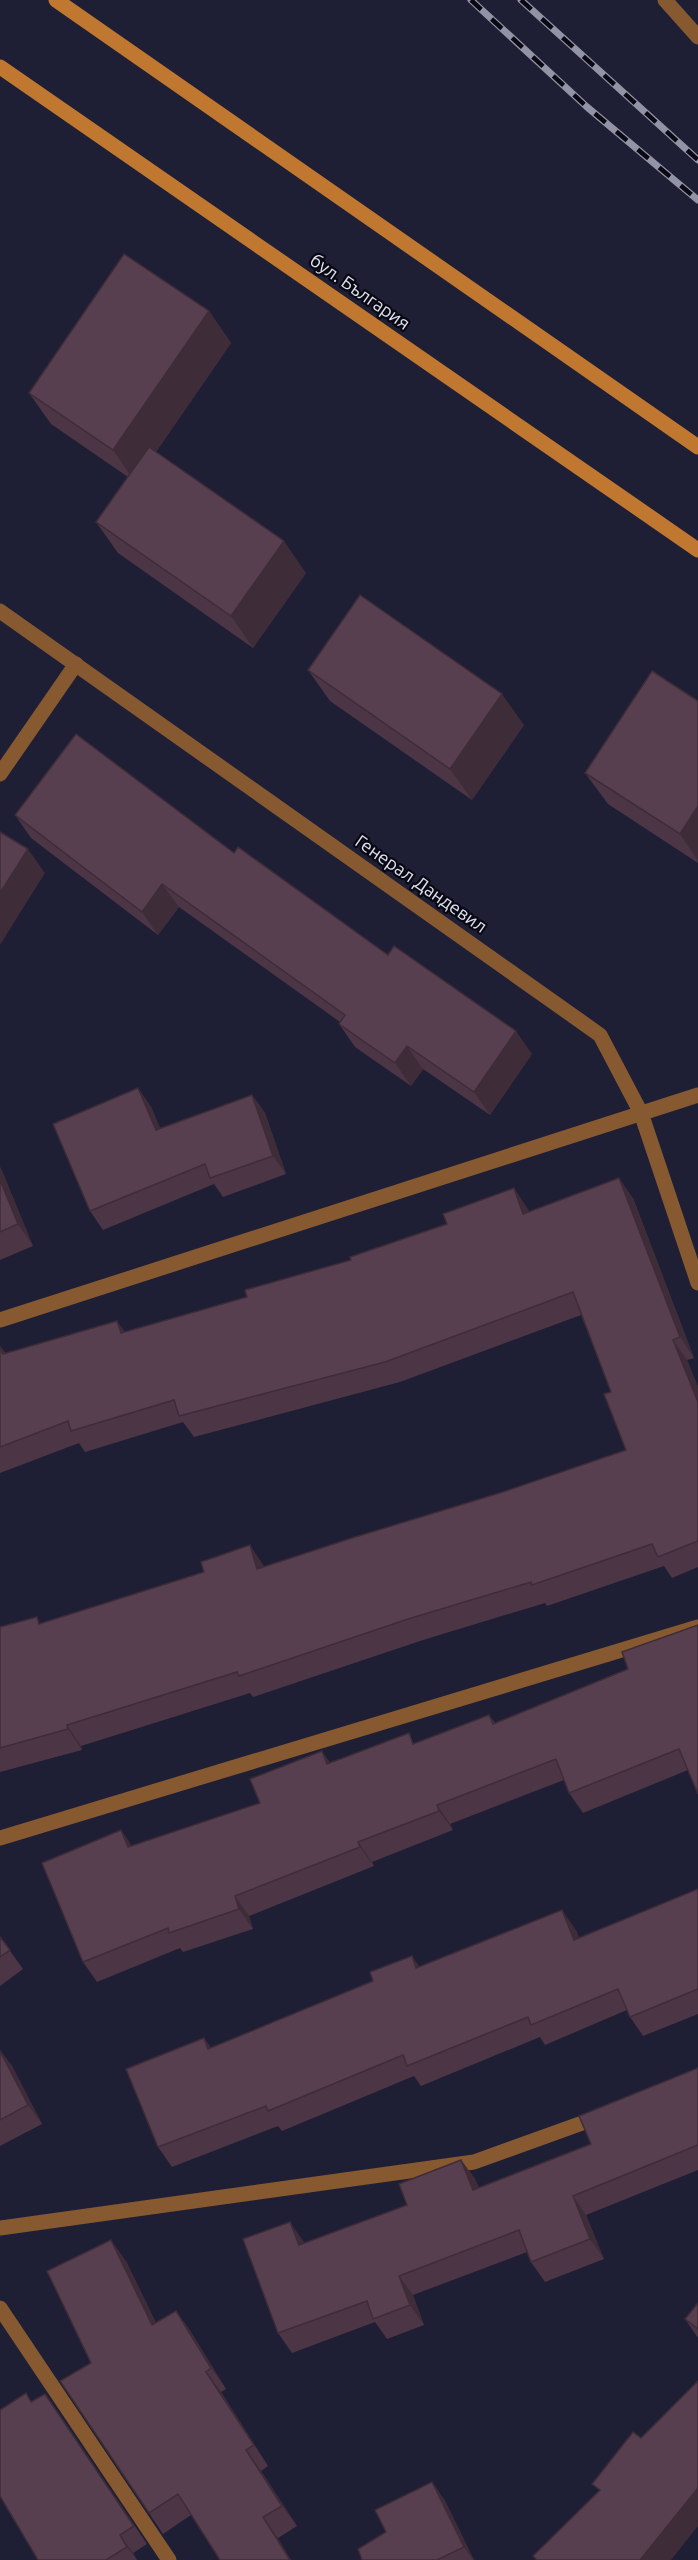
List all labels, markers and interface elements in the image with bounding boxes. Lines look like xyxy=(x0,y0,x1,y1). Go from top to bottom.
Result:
street label: бул. България xyxy=(307,249,414,333)
street label: Генерал Дандевил xyxy=(352,830,491,936)

